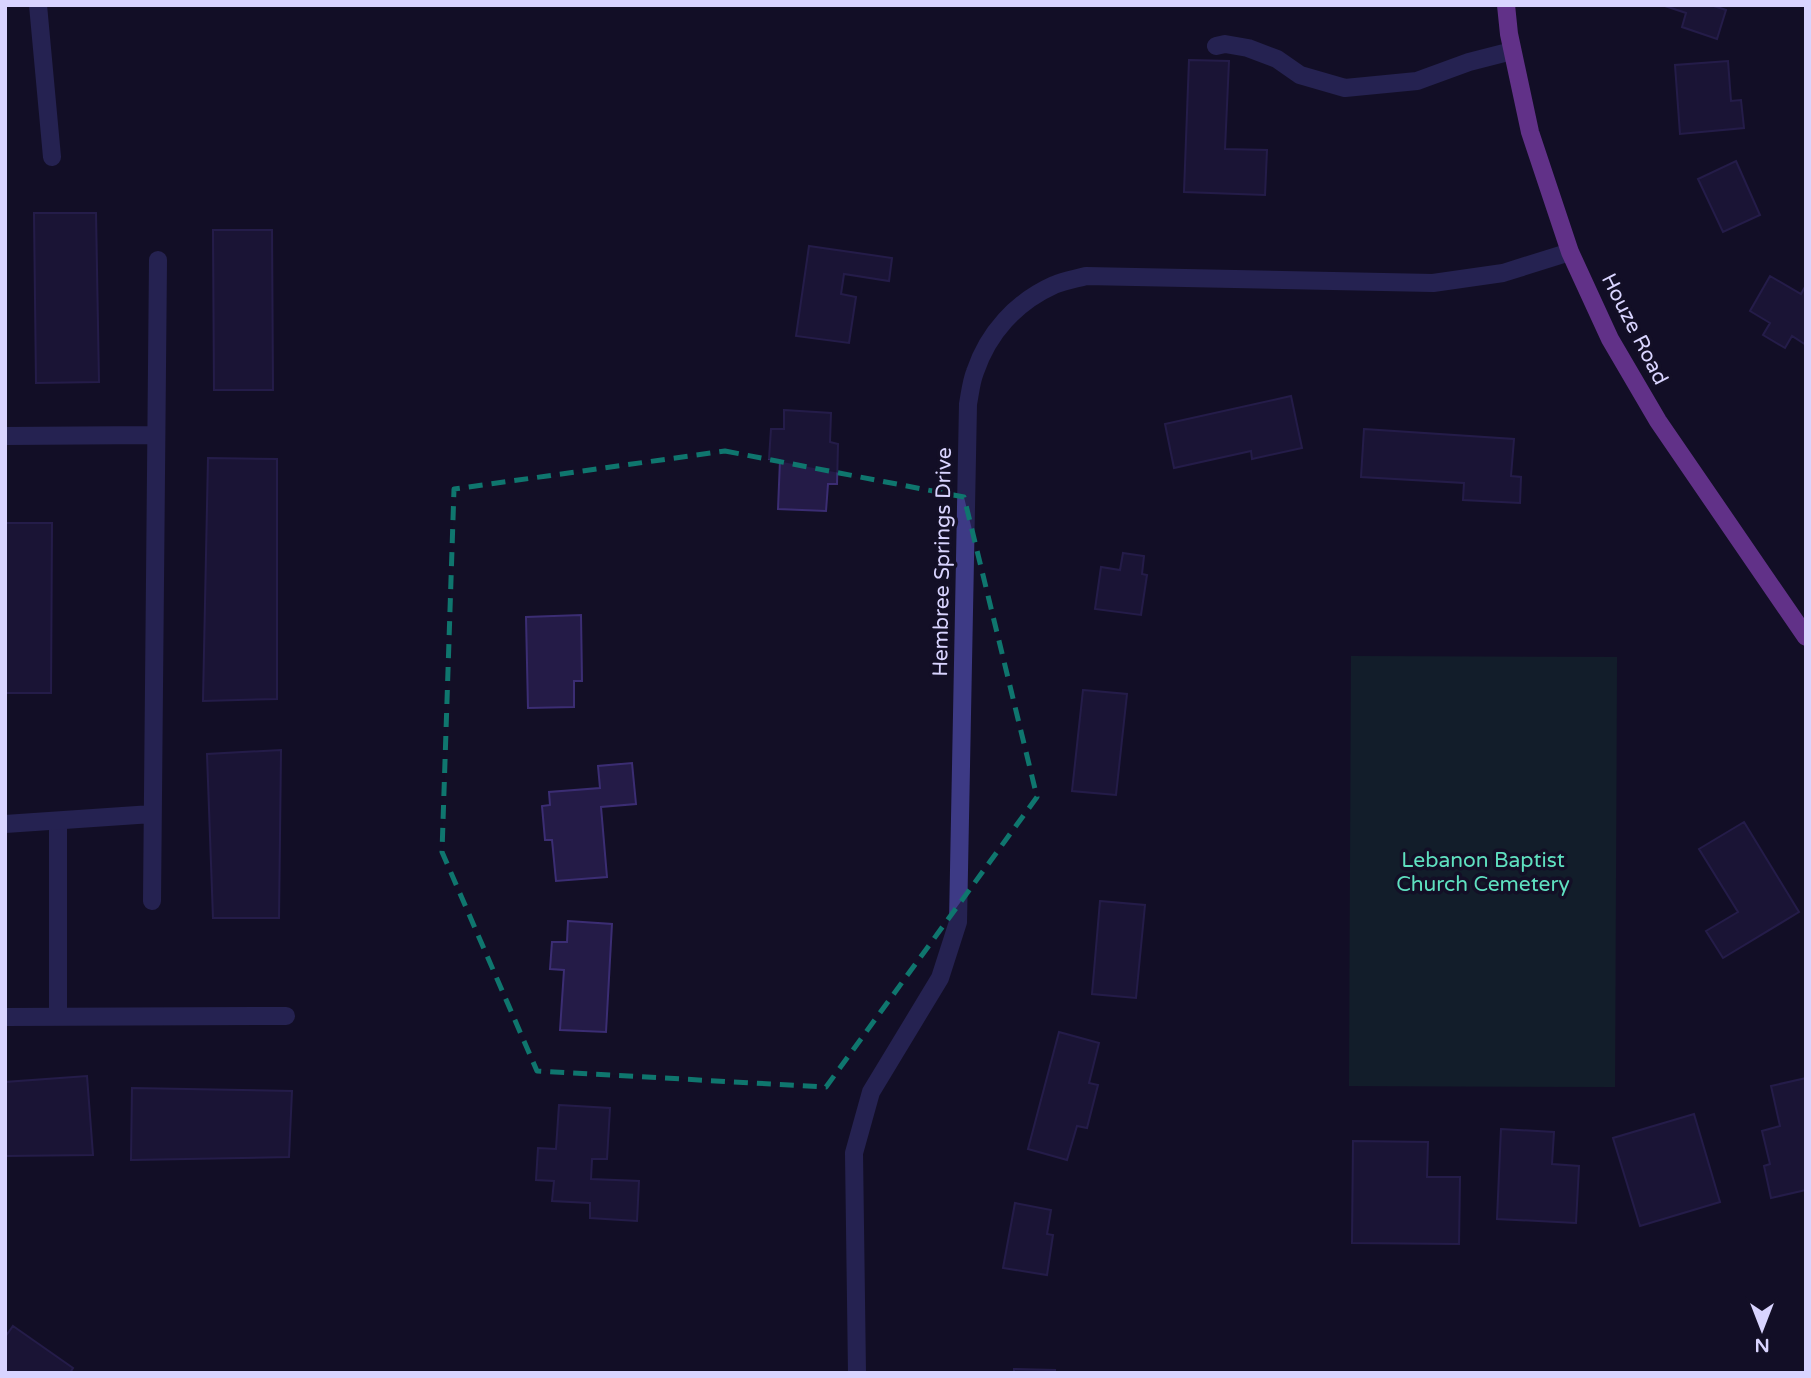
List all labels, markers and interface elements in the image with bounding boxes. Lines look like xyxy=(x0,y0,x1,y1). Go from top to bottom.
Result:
street label: Houze Road xyxy=(1596,269,1673,389)
street label: Hembree Springs Drive xyxy=(928,447,957,677)
park label: Lebanon Baptist Church Cemetery xyxy=(1396,848,1570,897)
north arrow xyxy=(1727,1294,1797,1364)
text: N xyxy=(1754,1334,1770,1356)

